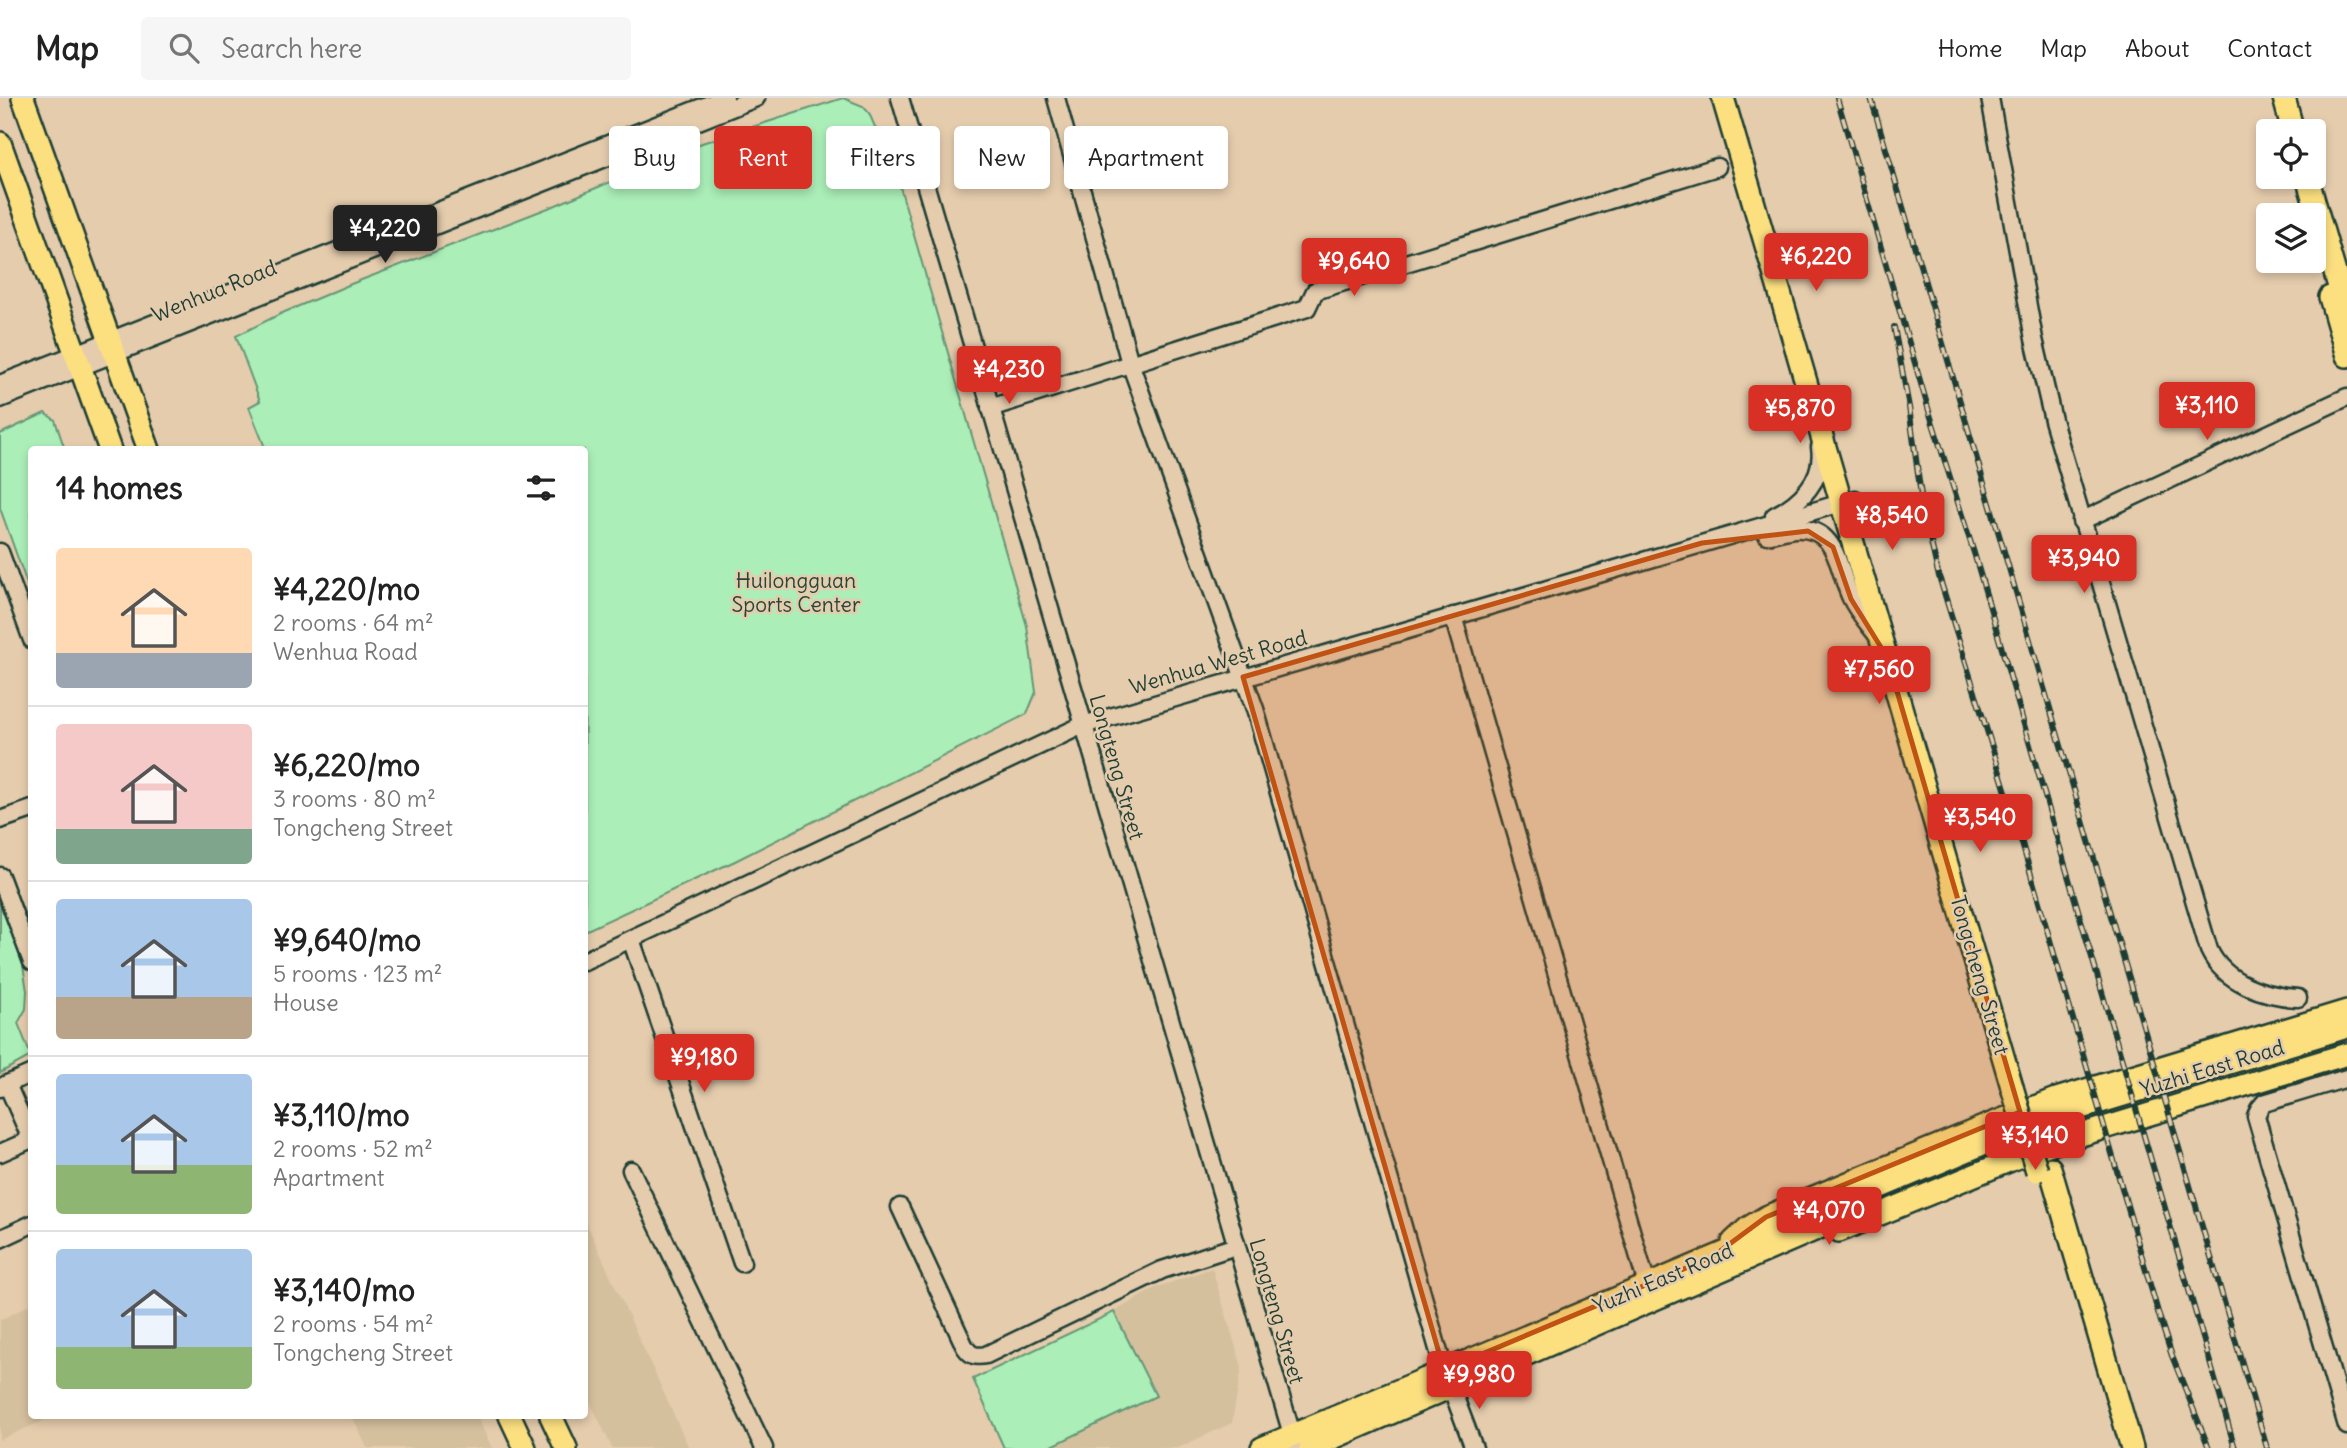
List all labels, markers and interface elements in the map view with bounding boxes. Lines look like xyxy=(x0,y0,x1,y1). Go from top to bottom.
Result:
search box xyxy=(141,17,631,80)
text: Map xyxy=(35,27,99,69)
icon: search xyxy=(165,29,203,67)
text: Search here xyxy=(221,32,362,65)
text: Home xyxy=(1938,33,2002,63)
text: Map xyxy=(2040,33,2087,63)
text: About xyxy=(2125,33,2189,63)
text: Contact xyxy=(2227,33,2312,63)
map controls xyxy=(2256,119,2326,273)
button: locate xyxy=(2256,119,2326,189)
chip: Buy xyxy=(609,126,700,189)
chip: Rent xyxy=(714,126,812,189)
chip: Filters xyxy=(826,126,940,189)
chip: New xyxy=(954,126,1050,189)
chip: Apartment xyxy=(1064,126,1228,189)
button: layers xyxy=(2256,203,2326,273)
pin: ¥4,220 xyxy=(328,206,442,265)
text: ¥4,220 xyxy=(349,213,421,242)
pin: ¥6,220 xyxy=(1759,234,1873,293)
pin: ¥9,640 xyxy=(1297,238,1411,298)
text: ¥6,220 xyxy=(1780,241,1852,270)
text: ¥9,640 xyxy=(1318,246,1390,275)
street label: Wenhua Road xyxy=(148,254,280,328)
pin: ¥4,230 xyxy=(952,346,1066,406)
text: ¥4,230 xyxy=(973,354,1045,383)
pin: ¥3,110 xyxy=(2150,382,2264,442)
pin: ¥5,870 xyxy=(1743,386,1857,445)
text: ¥3,110 xyxy=(2175,390,2239,419)
text: ¥5,870 xyxy=(1764,393,1836,422)
text: 14 homes xyxy=(56,469,183,507)
icon: filters xyxy=(522,469,560,507)
pin: ¥8,540 xyxy=(1835,492,1949,552)
text: ¥8,540 xyxy=(1855,500,1929,529)
pin: ¥3,940 xyxy=(2027,536,2141,595)
text: ¥3,940 xyxy=(2047,543,2121,572)
park label: Huilongguan Sports Center xyxy=(732,567,861,618)
text: ¥4,220/mo xyxy=(273,570,420,608)
icon: home xyxy=(112,576,196,660)
text: 2 rooms · 64 m² xyxy=(273,608,434,637)
street label: Wenhua West Road xyxy=(1126,624,1310,700)
text: Wenhua Road xyxy=(273,637,418,666)
pin: ¥7,560 xyxy=(1822,646,1936,706)
text: ¥7,560 xyxy=(1843,654,1915,683)
street label: Longteng Street xyxy=(1083,691,1151,843)
text: ¥6,220/mo xyxy=(273,746,420,784)
icon: home xyxy=(112,752,196,836)
text: 3 rooms · 80 m² xyxy=(273,784,436,813)
pin: ¥3,540 xyxy=(1923,794,2037,854)
text: ¥3,540 xyxy=(1943,802,2017,831)
text: Tongcheng Street xyxy=(273,813,453,842)
street label: Tongcheng Street xyxy=(1944,892,2016,1058)
text: ¥9,640/mo xyxy=(273,921,421,959)
icon: home xyxy=(112,927,196,1011)
text: 5 rooms · 123 m² xyxy=(273,959,442,988)
text: House xyxy=(273,988,339,1017)
street label: Yuzhi East Road xyxy=(2137,1033,2287,1103)
pin: ¥9,180 xyxy=(647,1034,761,1094)
text: ¥9,180 xyxy=(670,1042,738,1071)
text: ¥3,110/mo xyxy=(273,1096,410,1134)
icon: home xyxy=(112,1102,196,1186)
pin: ¥3,140 xyxy=(1978,1112,2092,1172)
text: ¥3,140 xyxy=(2001,1120,2069,1149)
text: 2 rooms · 52 m² xyxy=(273,1134,433,1163)
text: Apartment xyxy=(273,1163,385,1192)
pin: ¥4,070 xyxy=(1772,1188,1886,1247)
text: ¥4,070 xyxy=(1793,1195,1865,1224)
street label: Longteng Street xyxy=(1243,1235,1311,1387)
street label: Yuzhi East Road xyxy=(1589,1236,1737,1320)
text: ¥3,140/mo xyxy=(273,1271,415,1309)
icon: home xyxy=(112,1277,196,1361)
text: 2 rooms · 54 m² xyxy=(273,1309,434,1338)
text: Tongcheng Street xyxy=(273,1338,453,1367)
pin: ¥9,980 xyxy=(1422,1352,1536,1411)
text: ¥9,980 xyxy=(1443,1359,1515,1388)

